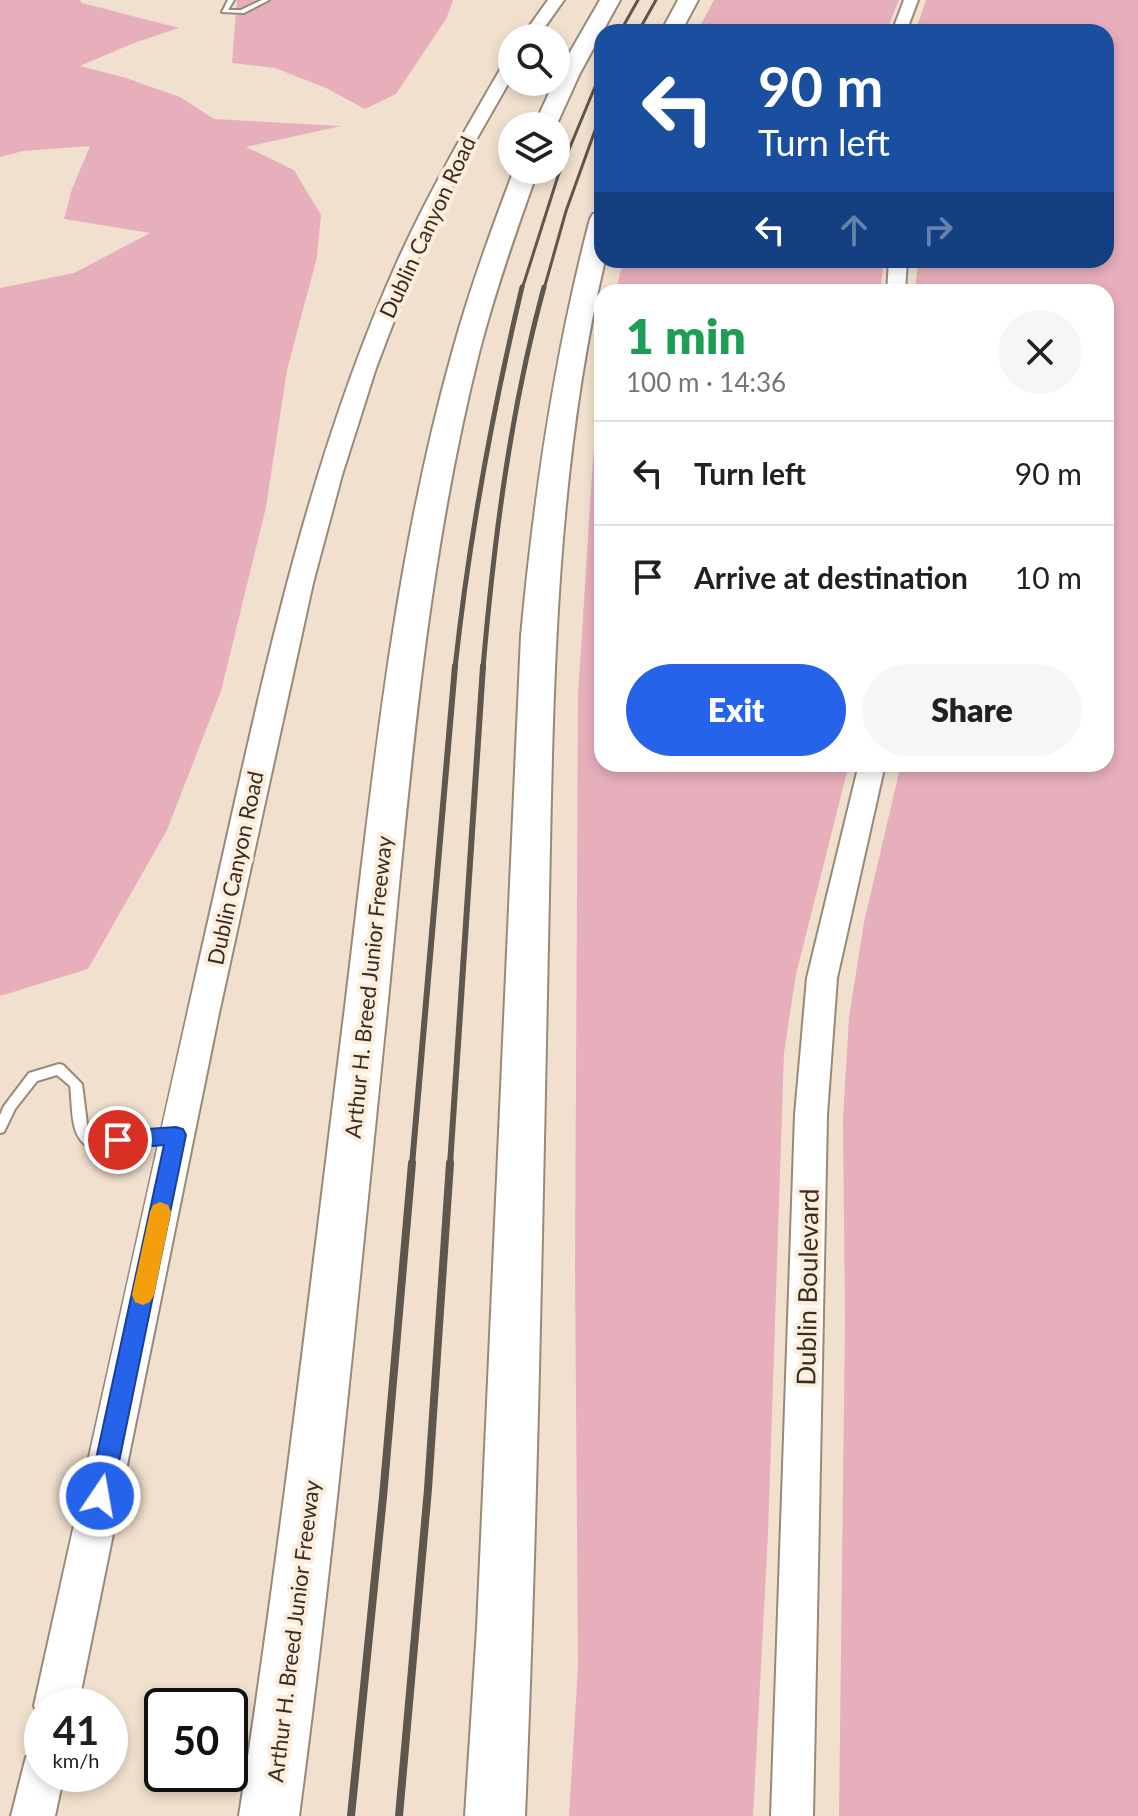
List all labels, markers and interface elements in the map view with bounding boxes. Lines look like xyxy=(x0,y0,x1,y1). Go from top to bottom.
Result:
map controls xyxy=(498,24,570,184)
button: search xyxy=(498,24,570,96)
text: 90 m xyxy=(758,52,883,119)
icon: left xyxy=(626,56,730,160)
button: layers xyxy=(498,112,570,184)
text: Turn left xyxy=(758,120,890,164)
street label: Dublin Canyon Road xyxy=(373,132,481,322)
icon: left xyxy=(748,208,792,252)
icon: ahead xyxy=(832,208,876,252)
icon: right xyxy=(916,208,960,252)
text: 1 min xyxy=(626,307,746,364)
button: close xyxy=(998,310,1082,394)
text: 100 m · 14:36 xyxy=(626,366,786,398)
icon: left xyxy=(626,451,670,495)
text: Turn left xyxy=(694,455,806,491)
text: 90 m xyxy=(1015,455,1082,491)
icon: arrive xyxy=(626,555,670,599)
text: Arrive at destination xyxy=(694,559,968,595)
text: 10 m xyxy=(1015,559,1082,595)
button: Exit xyxy=(626,664,846,756)
button: Share xyxy=(862,664,1082,756)
street label: Dublin Canyon Road xyxy=(201,769,269,967)
street label: Arthur H. Breed Junior Freeway xyxy=(339,834,397,1140)
pin xyxy=(84,1106,152,1174)
icon: arrive xyxy=(96,1118,140,1162)
street label: Dublin Boulevard xyxy=(789,1188,825,1386)
position arrow xyxy=(58,1454,142,1538)
street label: Arthur H. Breed Junior Freeway xyxy=(261,1478,325,1783)
speed limit sign: 50 xyxy=(144,1688,248,1792)
text: 41 xyxy=(53,1706,99,1754)
text: km/h xyxy=(53,1748,99,1772)

